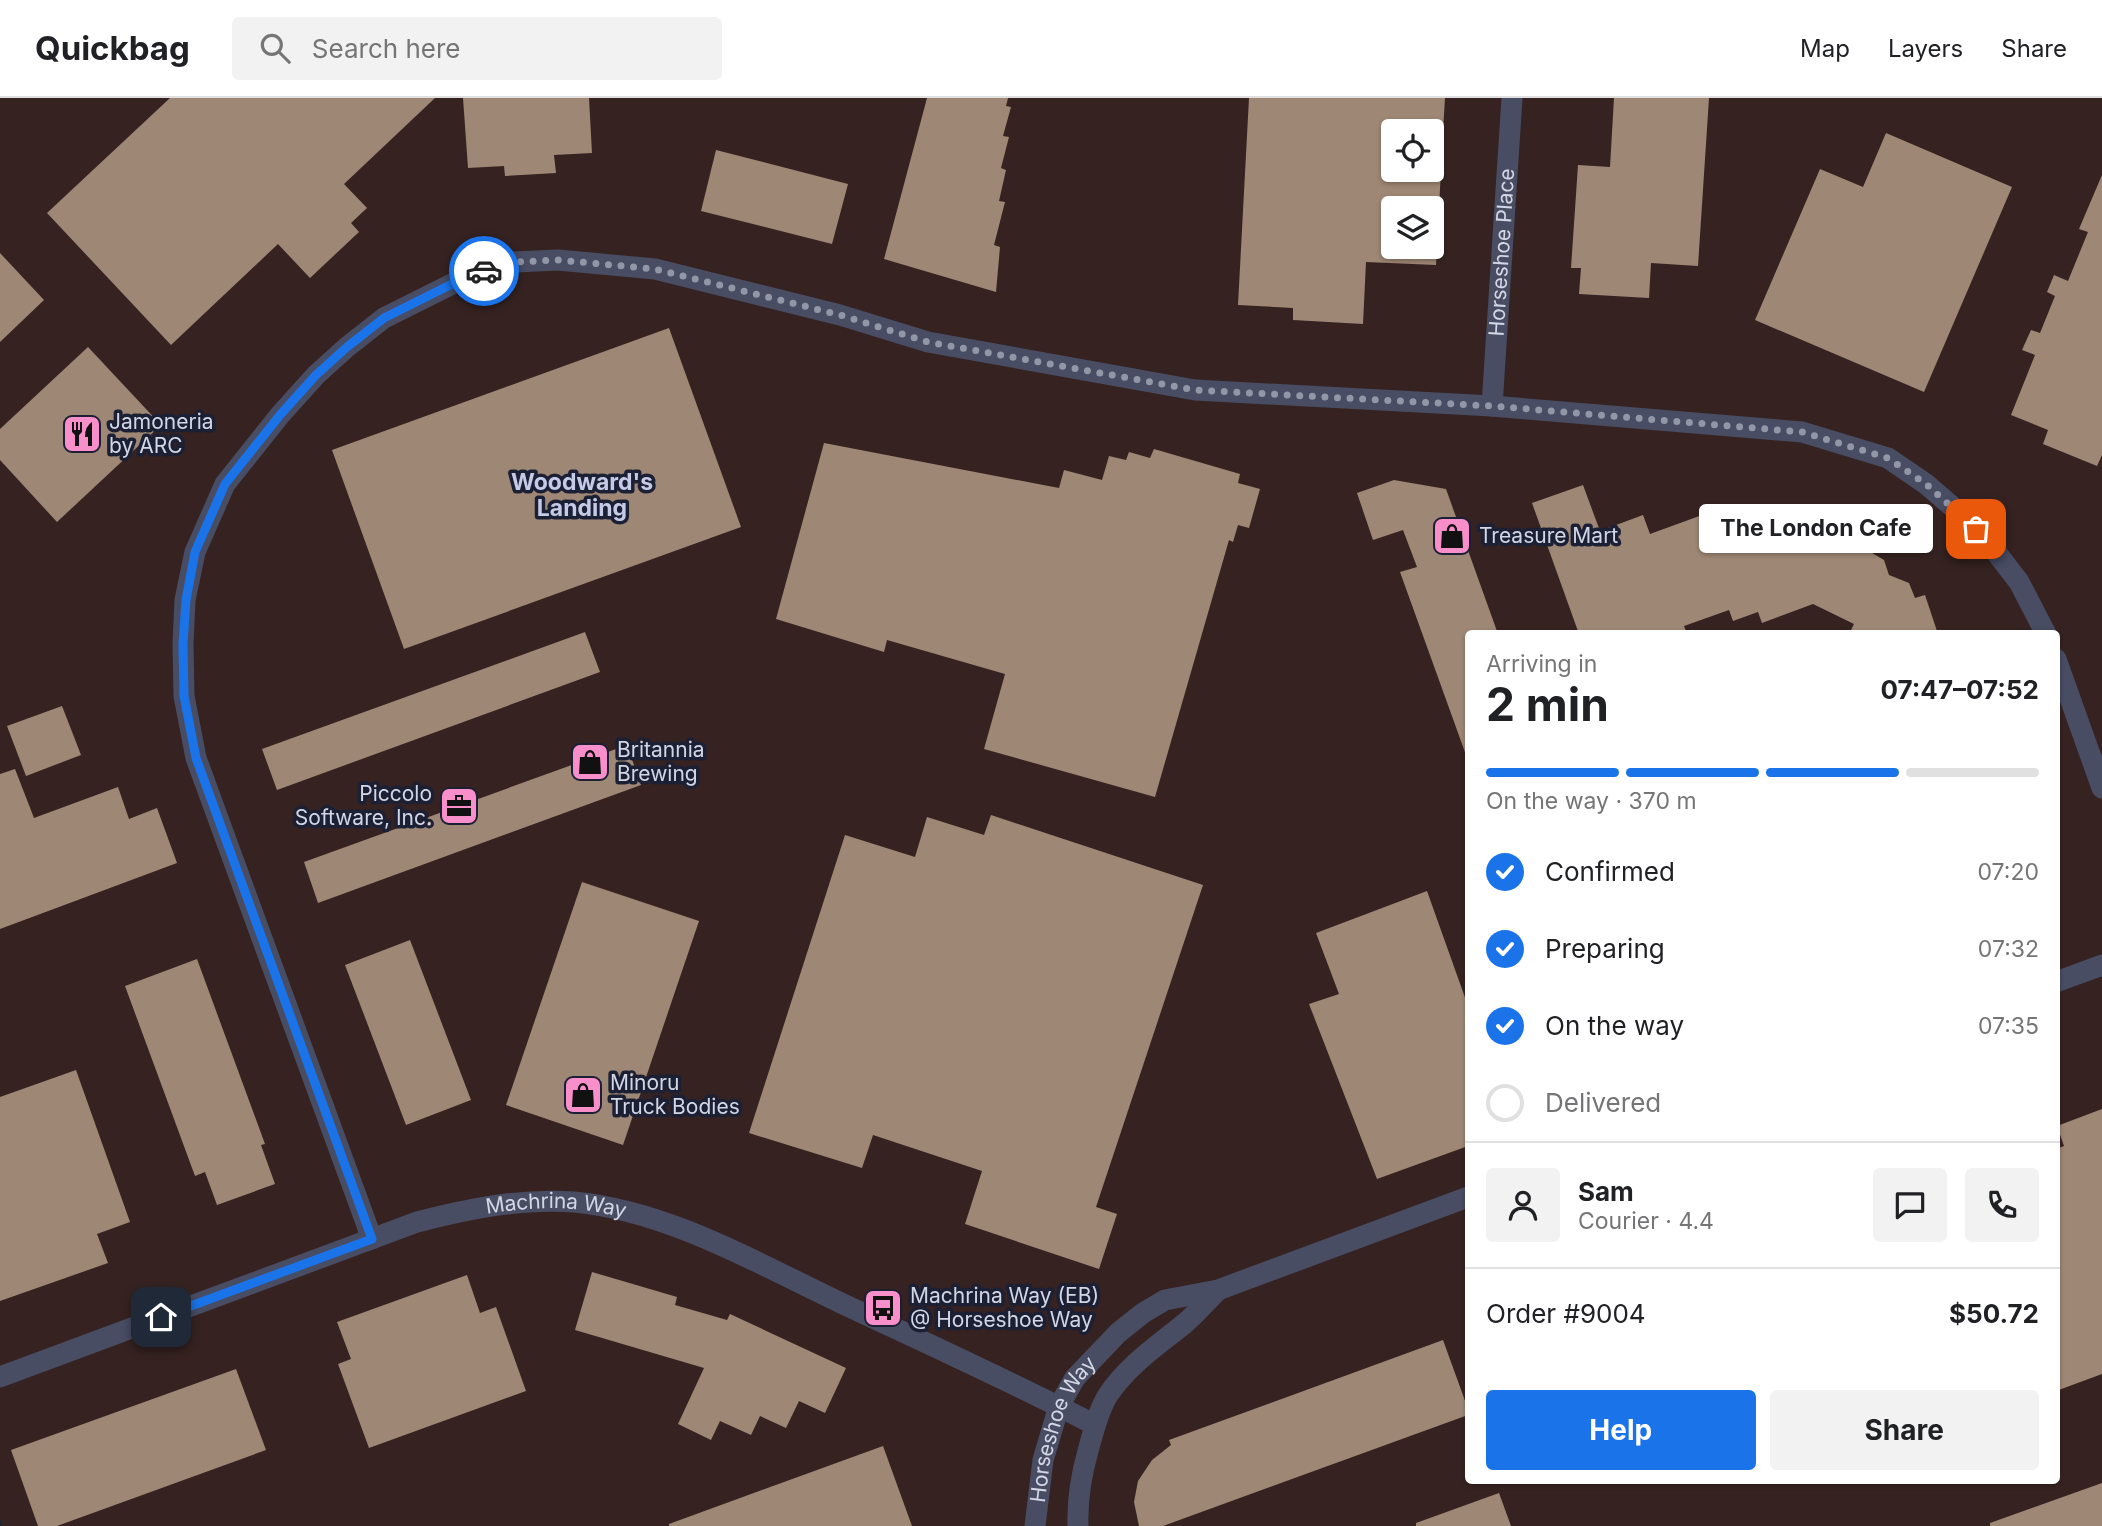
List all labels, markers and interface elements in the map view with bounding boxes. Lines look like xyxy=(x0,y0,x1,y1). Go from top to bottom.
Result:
search box xyxy=(232,17,722,80)
text: Quickbag xyxy=(35,28,190,68)
icon: search xyxy=(256,29,294,67)
text: Search here xyxy=(312,33,460,64)
text: Map xyxy=(1800,34,1850,63)
text: Layers xyxy=(1888,34,1963,63)
text: Share xyxy=(2001,34,2067,63)
map controls xyxy=(1381,119,1444,259)
button: locate xyxy=(1381,119,1444,182)
street label: Horseshoe Place xyxy=(1484,168,1519,337)
button: layers xyxy=(1381,196,1444,259)
courier xyxy=(449,236,519,306)
icon: car xyxy=(465,252,503,290)
place label: Jamoneria by ARC xyxy=(109,409,214,458)
restaurant icon: Jamoneria by ARC xyxy=(61,413,103,455)
district label: Woodward's Landing xyxy=(511,468,653,522)
pin xyxy=(1946,499,2006,559)
callout: The London Cafe xyxy=(1700,504,1934,554)
icon: bag xyxy=(1957,510,1995,548)
text: The London Cafe xyxy=(1720,514,1912,542)
shop icon: Treasure Mart xyxy=(1431,515,1473,557)
place label: Treasure Mart xyxy=(1479,523,1618,548)
text: Arriving in xyxy=(1486,650,1597,678)
text: 07:47–07:52 xyxy=(1880,674,2039,705)
text: 2 min xyxy=(1486,676,1609,732)
place label: Britannia Brewing xyxy=(617,737,705,786)
shop icon: Britannia Brewing xyxy=(569,741,611,783)
place label: Piccolo Software, Inc. xyxy=(295,781,432,830)
office icon: Piccolo Software, Inc. xyxy=(438,785,480,827)
text: On the way · 370 m xyxy=(1486,787,1697,815)
icon: check xyxy=(1486,853,1524,891)
text: Confirmed xyxy=(1545,856,1675,887)
text: 07:20 xyxy=(1978,858,2039,886)
icon: check xyxy=(1486,930,1524,968)
text: Preparing xyxy=(1545,933,1665,964)
text: 07:32 xyxy=(1978,935,2039,963)
icon: check xyxy=(1486,1007,1524,1045)
text: On the way xyxy=(1545,1010,1684,1041)
text: 07:35 xyxy=(1978,1012,2039,1040)
place label: Minoru Truck Bodies xyxy=(610,1070,740,1119)
shop icon: Minoru Truck Bodies xyxy=(562,1074,604,1116)
text: Delivered xyxy=(1545,1087,1661,1118)
button: person xyxy=(1486,1168,1560,1242)
button: chat xyxy=(1873,1168,1947,1242)
button: phone xyxy=(1965,1168,2039,1242)
text: Sam xyxy=(1578,1176,1634,1207)
street label: Machrina Way xyxy=(484,1188,629,1223)
text: Courier · 4.4 xyxy=(1578,1207,1714,1235)
place label: Machrina Way (EB) @ Horseshoe Way xyxy=(910,1283,1099,1332)
pin xyxy=(131,1287,191,1347)
bus stop icon: Machrina Way (EB) @ Horseshoe Way xyxy=(862,1287,904,1329)
icon: home xyxy=(142,1298,180,1336)
text: Order #9004 xyxy=(1486,1298,1646,1329)
text: $50.72 xyxy=(1949,1298,2039,1329)
street label: Horseshoe Way xyxy=(1025,1351,1101,1504)
button: Help xyxy=(1486,1390,1756,1470)
button: Share xyxy=(1770,1390,2039,1470)

